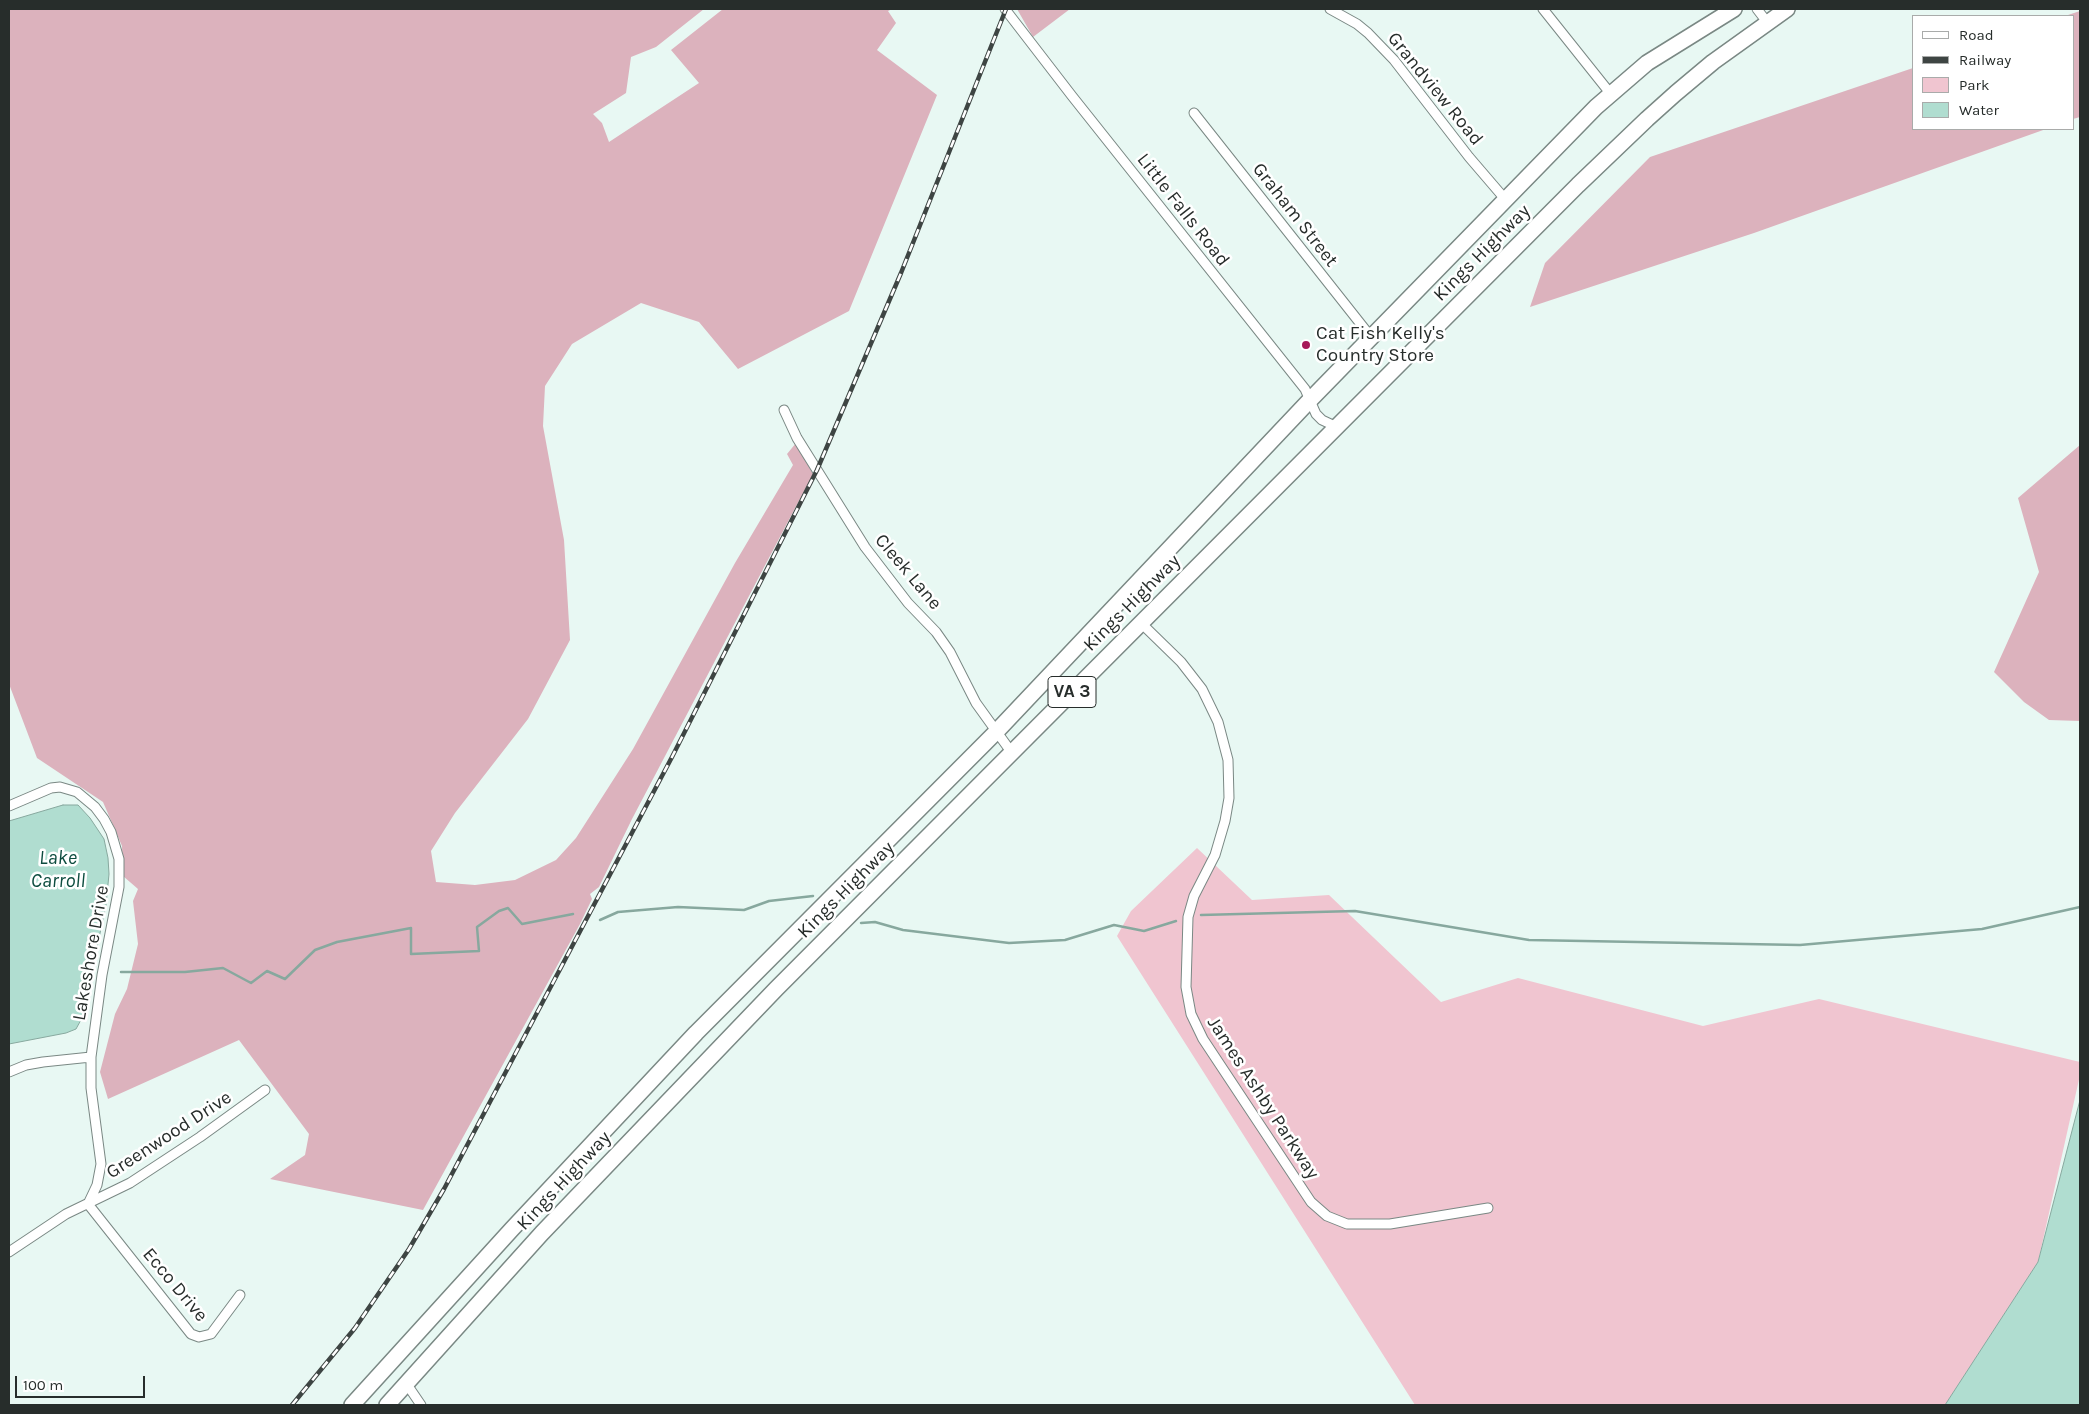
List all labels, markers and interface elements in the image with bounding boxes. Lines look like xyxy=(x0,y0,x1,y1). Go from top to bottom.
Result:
legend xyxy=(1912,15,2074,130)
text: Road xyxy=(1959,26,1994,44)
street label: Grandview Road xyxy=(1382,28,1488,150)
text: Railway xyxy=(1959,51,2011,69)
text: Park xyxy=(1959,76,1989,94)
text: Water xyxy=(1959,101,1999,119)
street label: Little Falls Road xyxy=(1132,149,1234,271)
street label: Graham Street xyxy=(1247,158,1343,272)
street label: Kings Highway xyxy=(1429,200,1535,306)
place label: Cat Fish Kelly's Country Store xyxy=(1316,323,1445,367)
marker: Cat Fish Kelly's Country Store xyxy=(1300,339,1312,351)
street label: Cleek Lane xyxy=(870,529,946,615)
street label: Kings Highway xyxy=(1079,550,1185,656)
road number: VA 3 xyxy=(1048,676,1096,708)
street label: Kings Highway xyxy=(793,837,899,943)
water label: Lake Carroll xyxy=(31,846,85,893)
street label: Lakeshore Drive xyxy=(68,883,114,1023)
street label: James Ashby Parkway xyxy=(1202,1013,1324,1183)
street label: Greenwood Drive xyxy=(102,1086,236,1184)
street label: Kings Highway xyxy=(512,1127,616,1235)
street label: Ecco Drive xyxy=(137,1243,213,1327)
scale bar xyxy=(18,1366,148,1398)
text: 100 m xyxy=(23,1376,63,1394)

